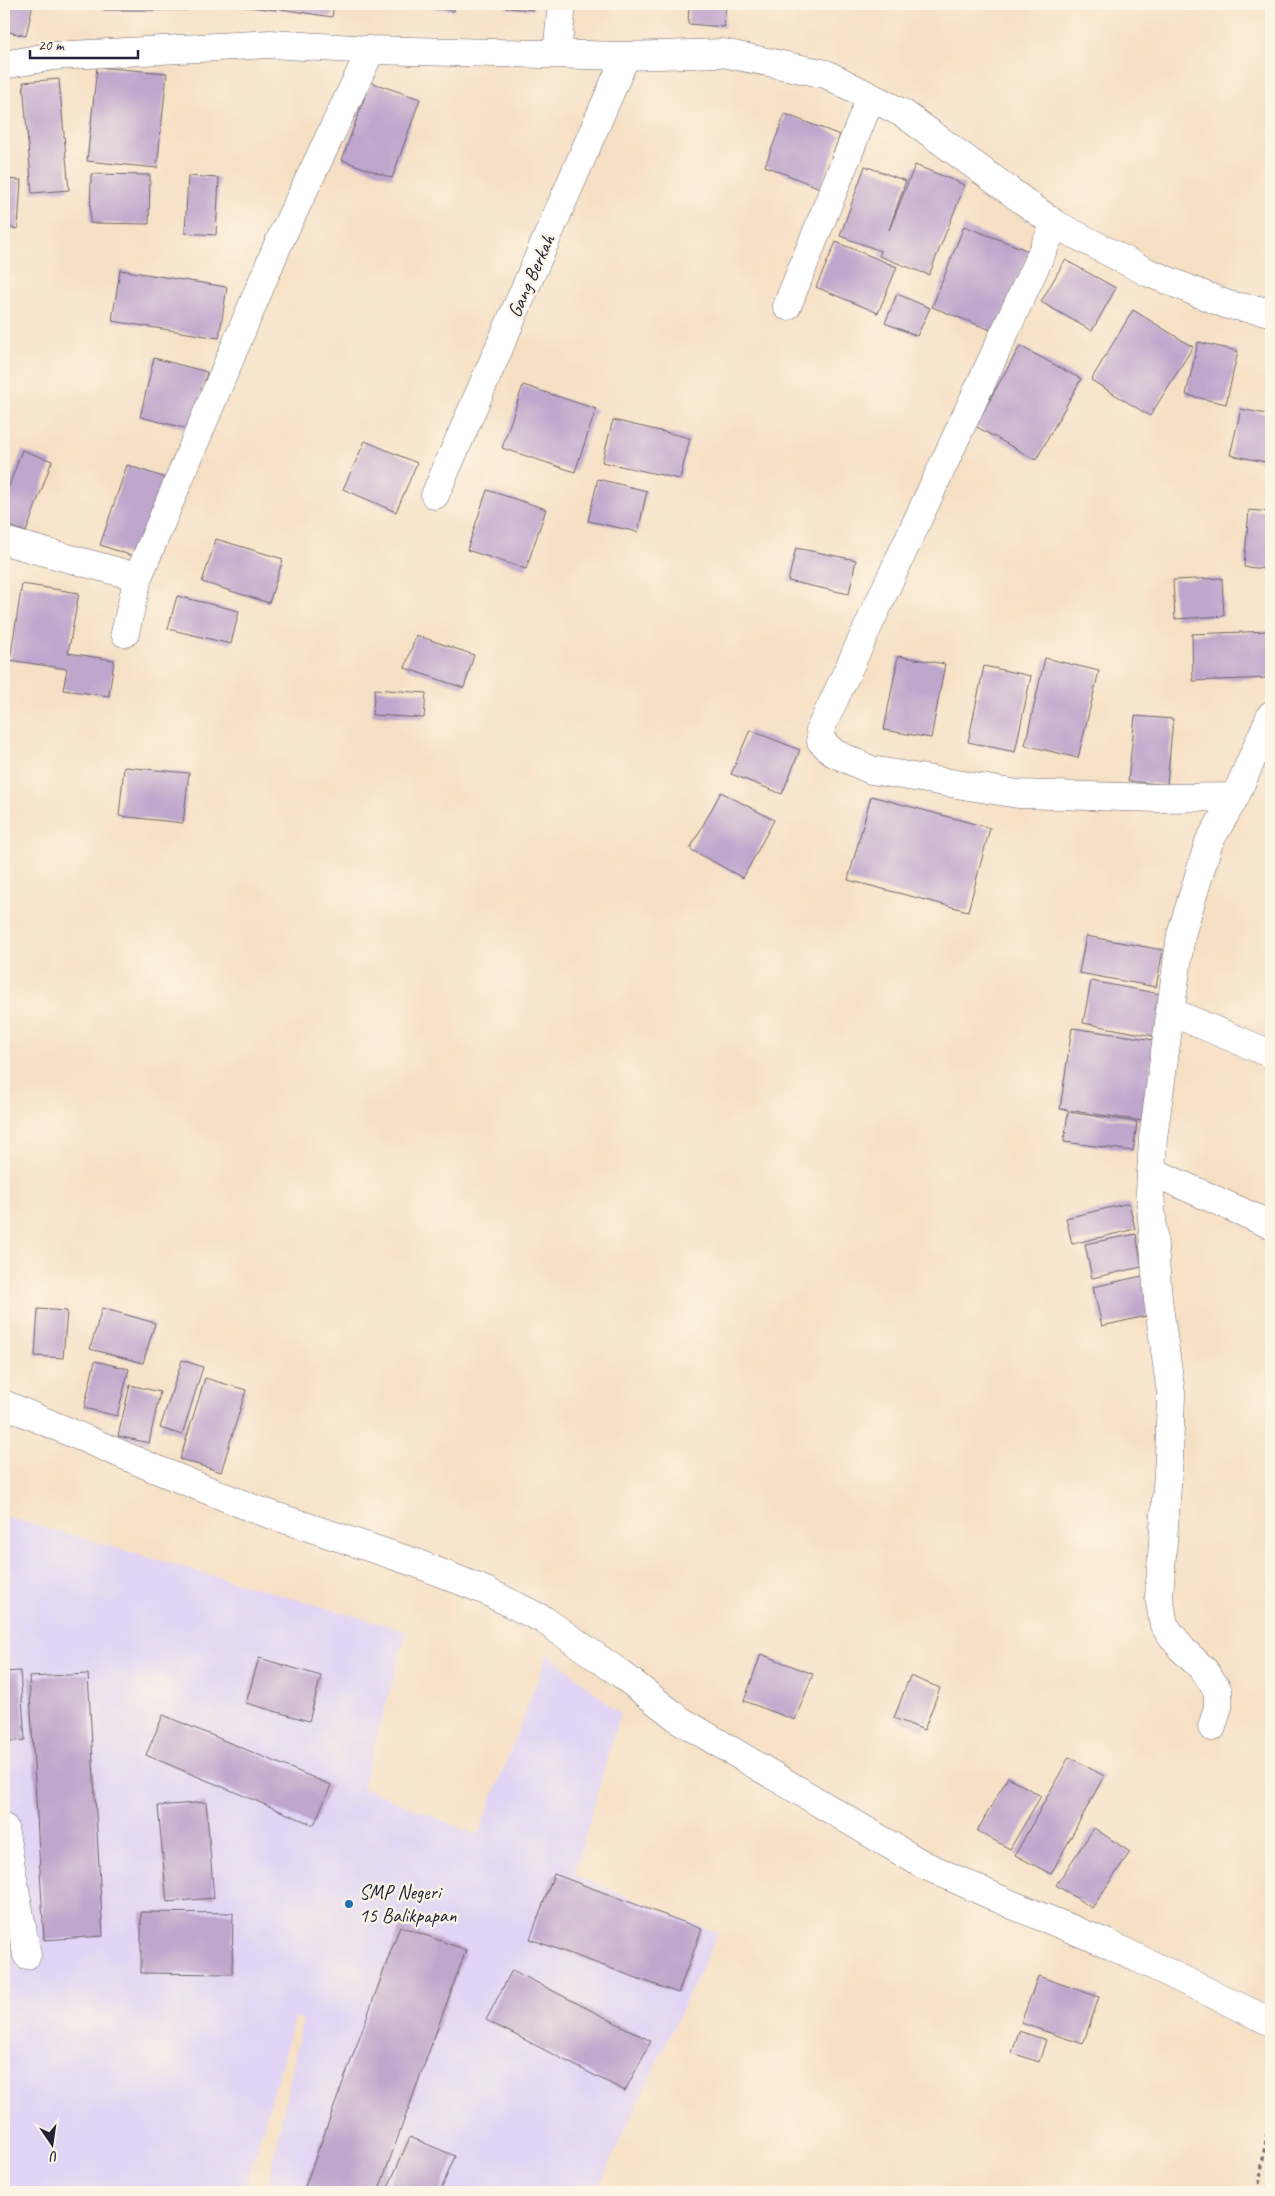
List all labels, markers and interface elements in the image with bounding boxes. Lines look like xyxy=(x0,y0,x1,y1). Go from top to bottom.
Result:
scale bar xyxy=(30,28,138,60)
text: 20 m xyxy=(38,36,65,55)
street label: Gang Berkah xyxy=(502,230,561,321)
place label: SMP Negeri 15 Balikpapan xyxy=(359,1880,457,1928)
marker: SMP Negeri 15 Balikpapan xyxy=(343,1898,355,1910)
north arrow xyxy=(28,2118,78,2168)
text: U xyxy=(46,2147,60,2166)

